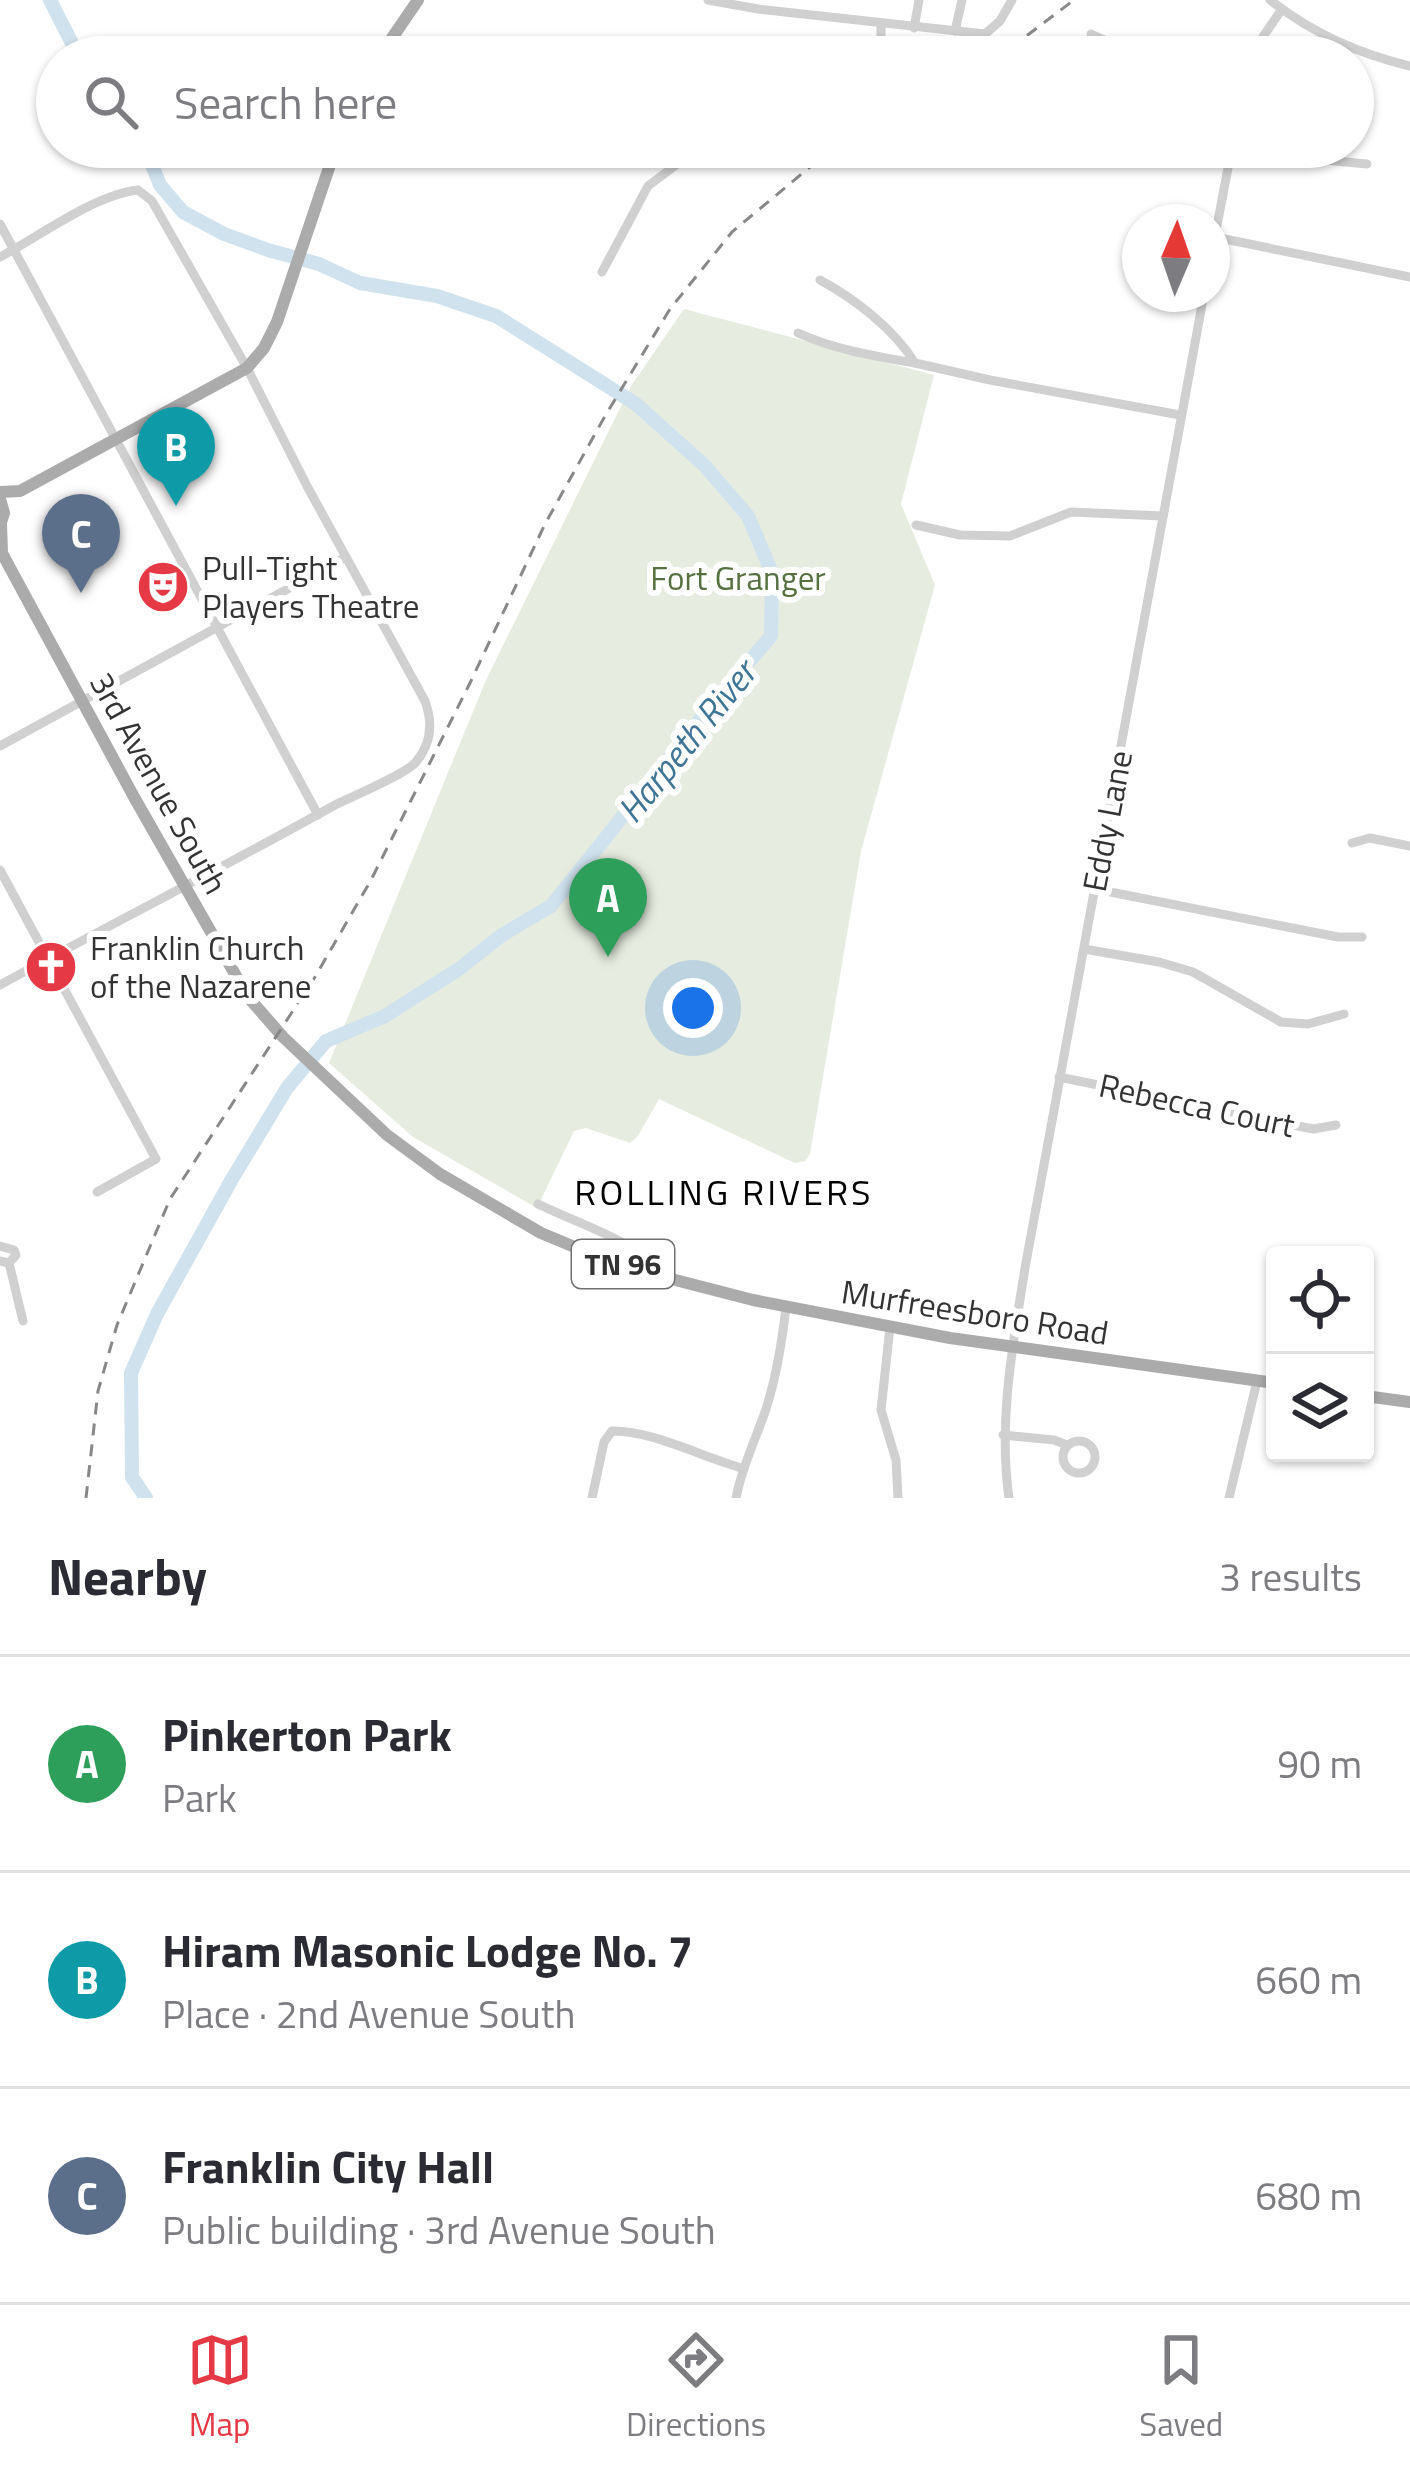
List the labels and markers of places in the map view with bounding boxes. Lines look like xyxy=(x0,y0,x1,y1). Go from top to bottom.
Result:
pin: B xyxy=(137,407,215,506)
pin: C xyxy=(42,494,120,593)
place label: Pull-Tight Players Theatre xyxy=(202,543,420,631)
theatre icon: Pull-Tight Players Theatre xyxy=(135,559,191,615)
pin: A xyxy=(569,858,647,957)
place label: Franklin Church of the Nazarene xyxy=(90,923,311,1011)
church icon: Franklin Church of the Nazarene xyxy=(23,939,79,995)

